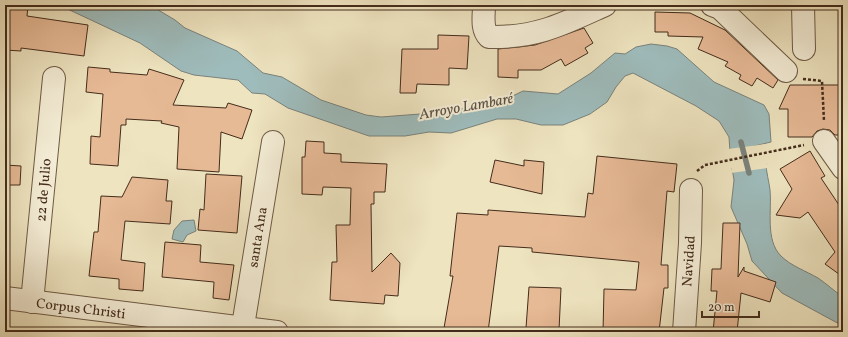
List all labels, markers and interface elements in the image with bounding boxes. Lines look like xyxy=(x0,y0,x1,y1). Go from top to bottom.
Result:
water label: Arroyo Lambaré xyxy=(417,89,516,126)
street label: 22 de Julio xyxy=(32,158,57,223)
street label: santa Ana xyxy=(244,206,273,269)
street label: Navidad xyxy=(678,235,701,287)
scale bar xyxy=(702,293,759,319)
street label: Corpus Christi xyxy=(35,295,127,324)
text: 20 m xyxy=(708,300,735,316)

